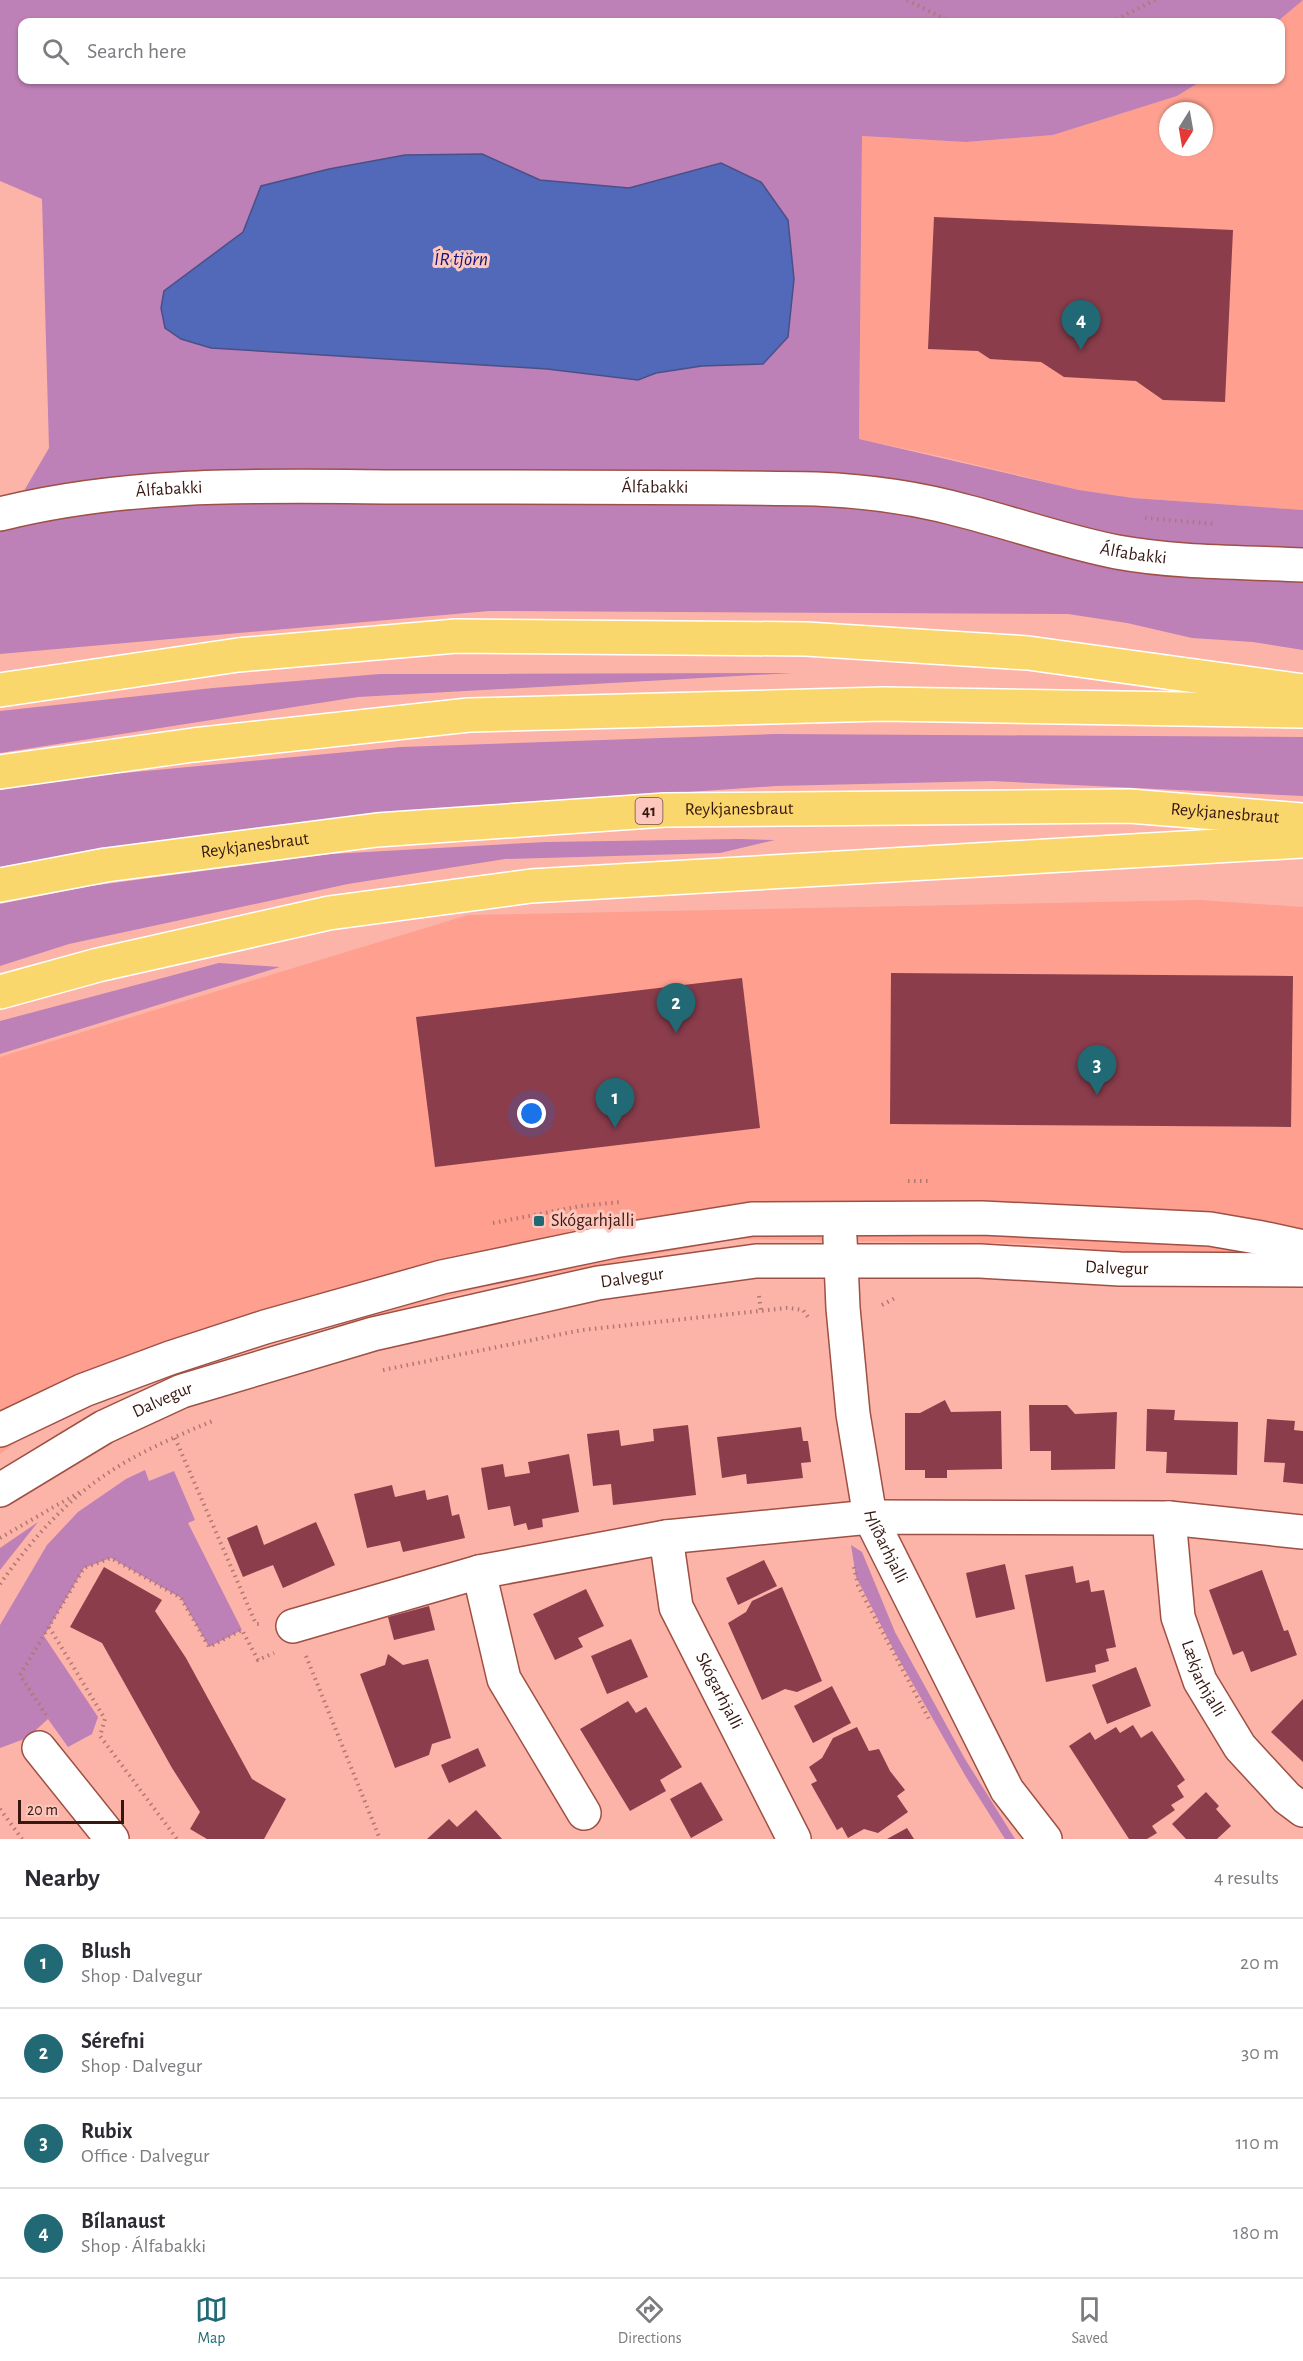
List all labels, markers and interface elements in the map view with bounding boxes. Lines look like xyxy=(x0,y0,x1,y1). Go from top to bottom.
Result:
search box xyxy=(18,18,1285,84)
icon: search xyxy=(39,35,72,68)
text: Search here xyxy=(87,40,186,62)
north arrow xyxy=(1159,102,1213,156)
water label: ÍR tjörn xyxy=(434,248,488,269)
pin: 4 xyxy=(1062,300,1100,350)
street label: Álfabakki xyxy=(621,475,688,497)
street label: Álfabakki xyxy=(135,479,203,501)
street label: Álfabakki xyxy=(1099,537,1167,568)
road number: 41 xyxy=(636,798,662,824)
street label: Reykjanesbraut xyxy=(685,800,794,819)
street label: Reykjanesbraut xyxy=(1170,800,1280,827)
street label: Reykjanesbraut xyxy=(200,830,310,862)
pin: 2 xyxy=(656,984,696,1033)
pin: 3 xyxy=(1078,1046,1116,1095)
pin: 1 xyxy=(596,1078,634,1128)
your location xyxy=(517,1099,546,1128)
place label: Skógarhjalli xyxy=(551,1212,634,1230)
marker: Skógarhjalli xyxy=(532,1214,546,1228)
street label: Dalvegur xyxy=(1085,1258,1149,1278)
street label: Dalvegur xyxy=(599,1265,665,1292)
street label: Dalvegur xyxy=(130,1379,195,1421)
street label: Hlíðarhjalli xyxy=(860,1509,911,1586)
street label: Lækjarhjalli xyxy=(1178,1638,1229,1720)
street label: Skógarhjalli xyxy=(692,1650,746,1732)
scale bar xyxy=(18,1797,124,1824)
text: 20 m xyxy=(27,1802,58,1818)
text: Nearby xyxy=(24,1865,100,1891)
text: 4 results xyxy=(1214,1868,1279,1888)
text: Blush xyxy=(81,1940,131,1962)
text: 1 xyxy=(40,1953,47,1973)
text: 20 m xyxy=(1240,1953,1279,1973)
text: Shop · Dalvegur xyxy=(81,1966,202,1986)
text: Sérefni xyxy=(81,2030,145,2052)
text: 2 xyxy=(39,2043,48,2063)
text: 30 m xyxy=(1241,2043,1279,2063)
text: Shop · Dalvegur xyxy=(81,2056,202,2076)
text: Rubix xyxy=(81,2120,133,2142)
text: 3 xyxy=(39,2133,48,2153)
text: 110 m xyxy=(1235,2133,1279,2153)
text: Office · Dalvegur xyxy=(81,2146,209,2166)
text: Bílanaust xyxy=(81,2210,165,2232)
text: 4 xyxy=(38,2223,49,2243)
text: 180 m xyxy=(1233,2223,1279,2243)
text: Shop · Álfabakki xyxy=(81,2236,206,2256)
tab: Map xyxy=(195,2293,228,2348)
tab: Directions xyxy=(618,2293,682,2348)
tab: Saved xyxy=(1071,2293,1108,2348)

